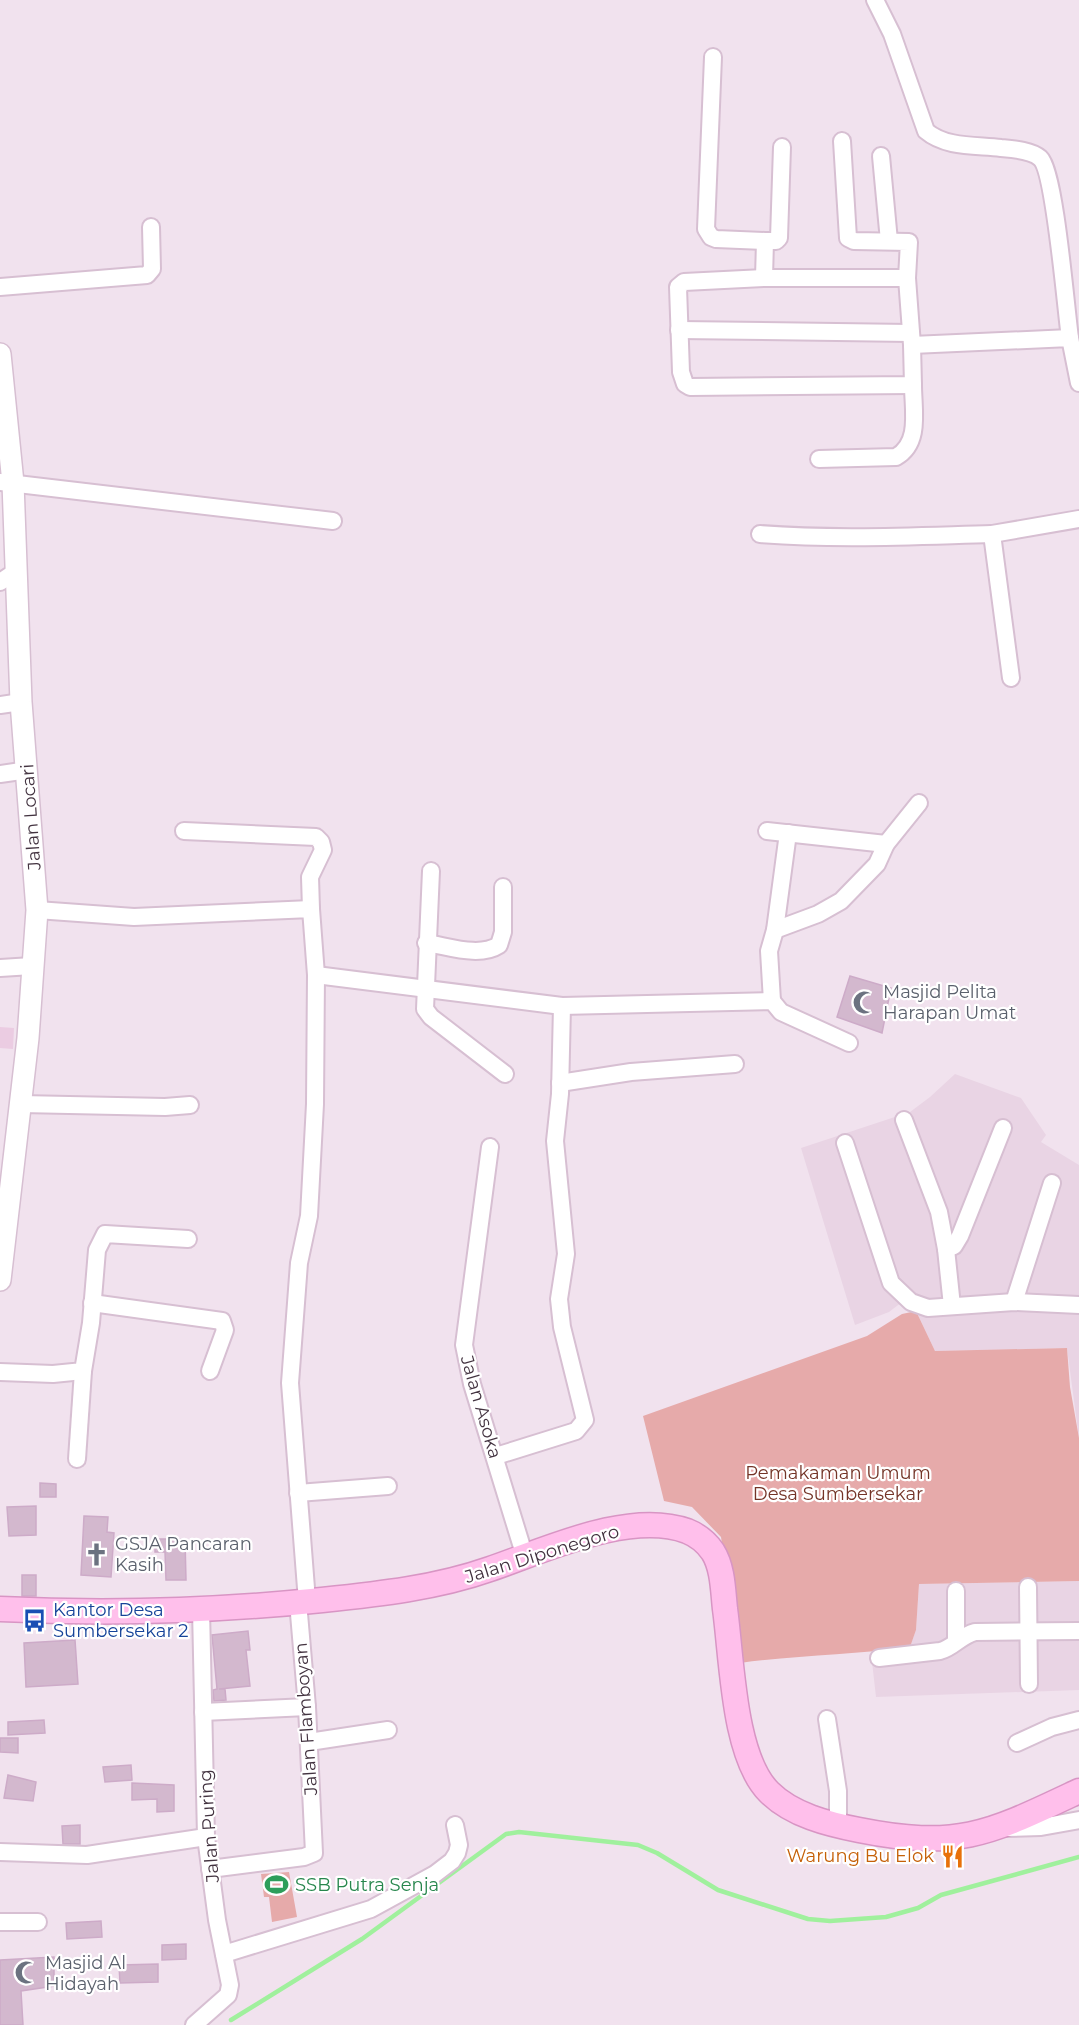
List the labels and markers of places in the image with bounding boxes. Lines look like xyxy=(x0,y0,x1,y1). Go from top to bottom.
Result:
place label: Masjid Pelita Harapan Umat xyxy=(883,981,1016,1024)
mosque icon: Masjid Pelita Harapan Umat xyxy=(852,989,878,1015)
place label: GSJA Pancaran Kasih xyxy=(115,1533,252,1576)
church icon: GSJA Pancaran Kasih xyxy=(84,1541,110,1567)
place label: Kantor Desa Sumbersekar 2 xyxy=(53,1599,189,1642)
bus stop icon: Kantor Desa Sumbersekar 2 xyxy=(22,1607,48,1633)
restaurant icon: Warung Bu Elok xyxy=(939,1843,965,1869)
place label: Warung Bu Elok xyxy=(787,1845,934,1867)
sports icon: SSB Putra Senja xyxy=(264,1872,290,1898)
place label: SSB Putra Senja xyxy=(295,1874,439,1896)
place label: Masjid Al Hidayah xyxy=(45,1952,126,1995)
mosque icon: Masjid Al Hidayah xyxy=(14,1960,40,1986)

